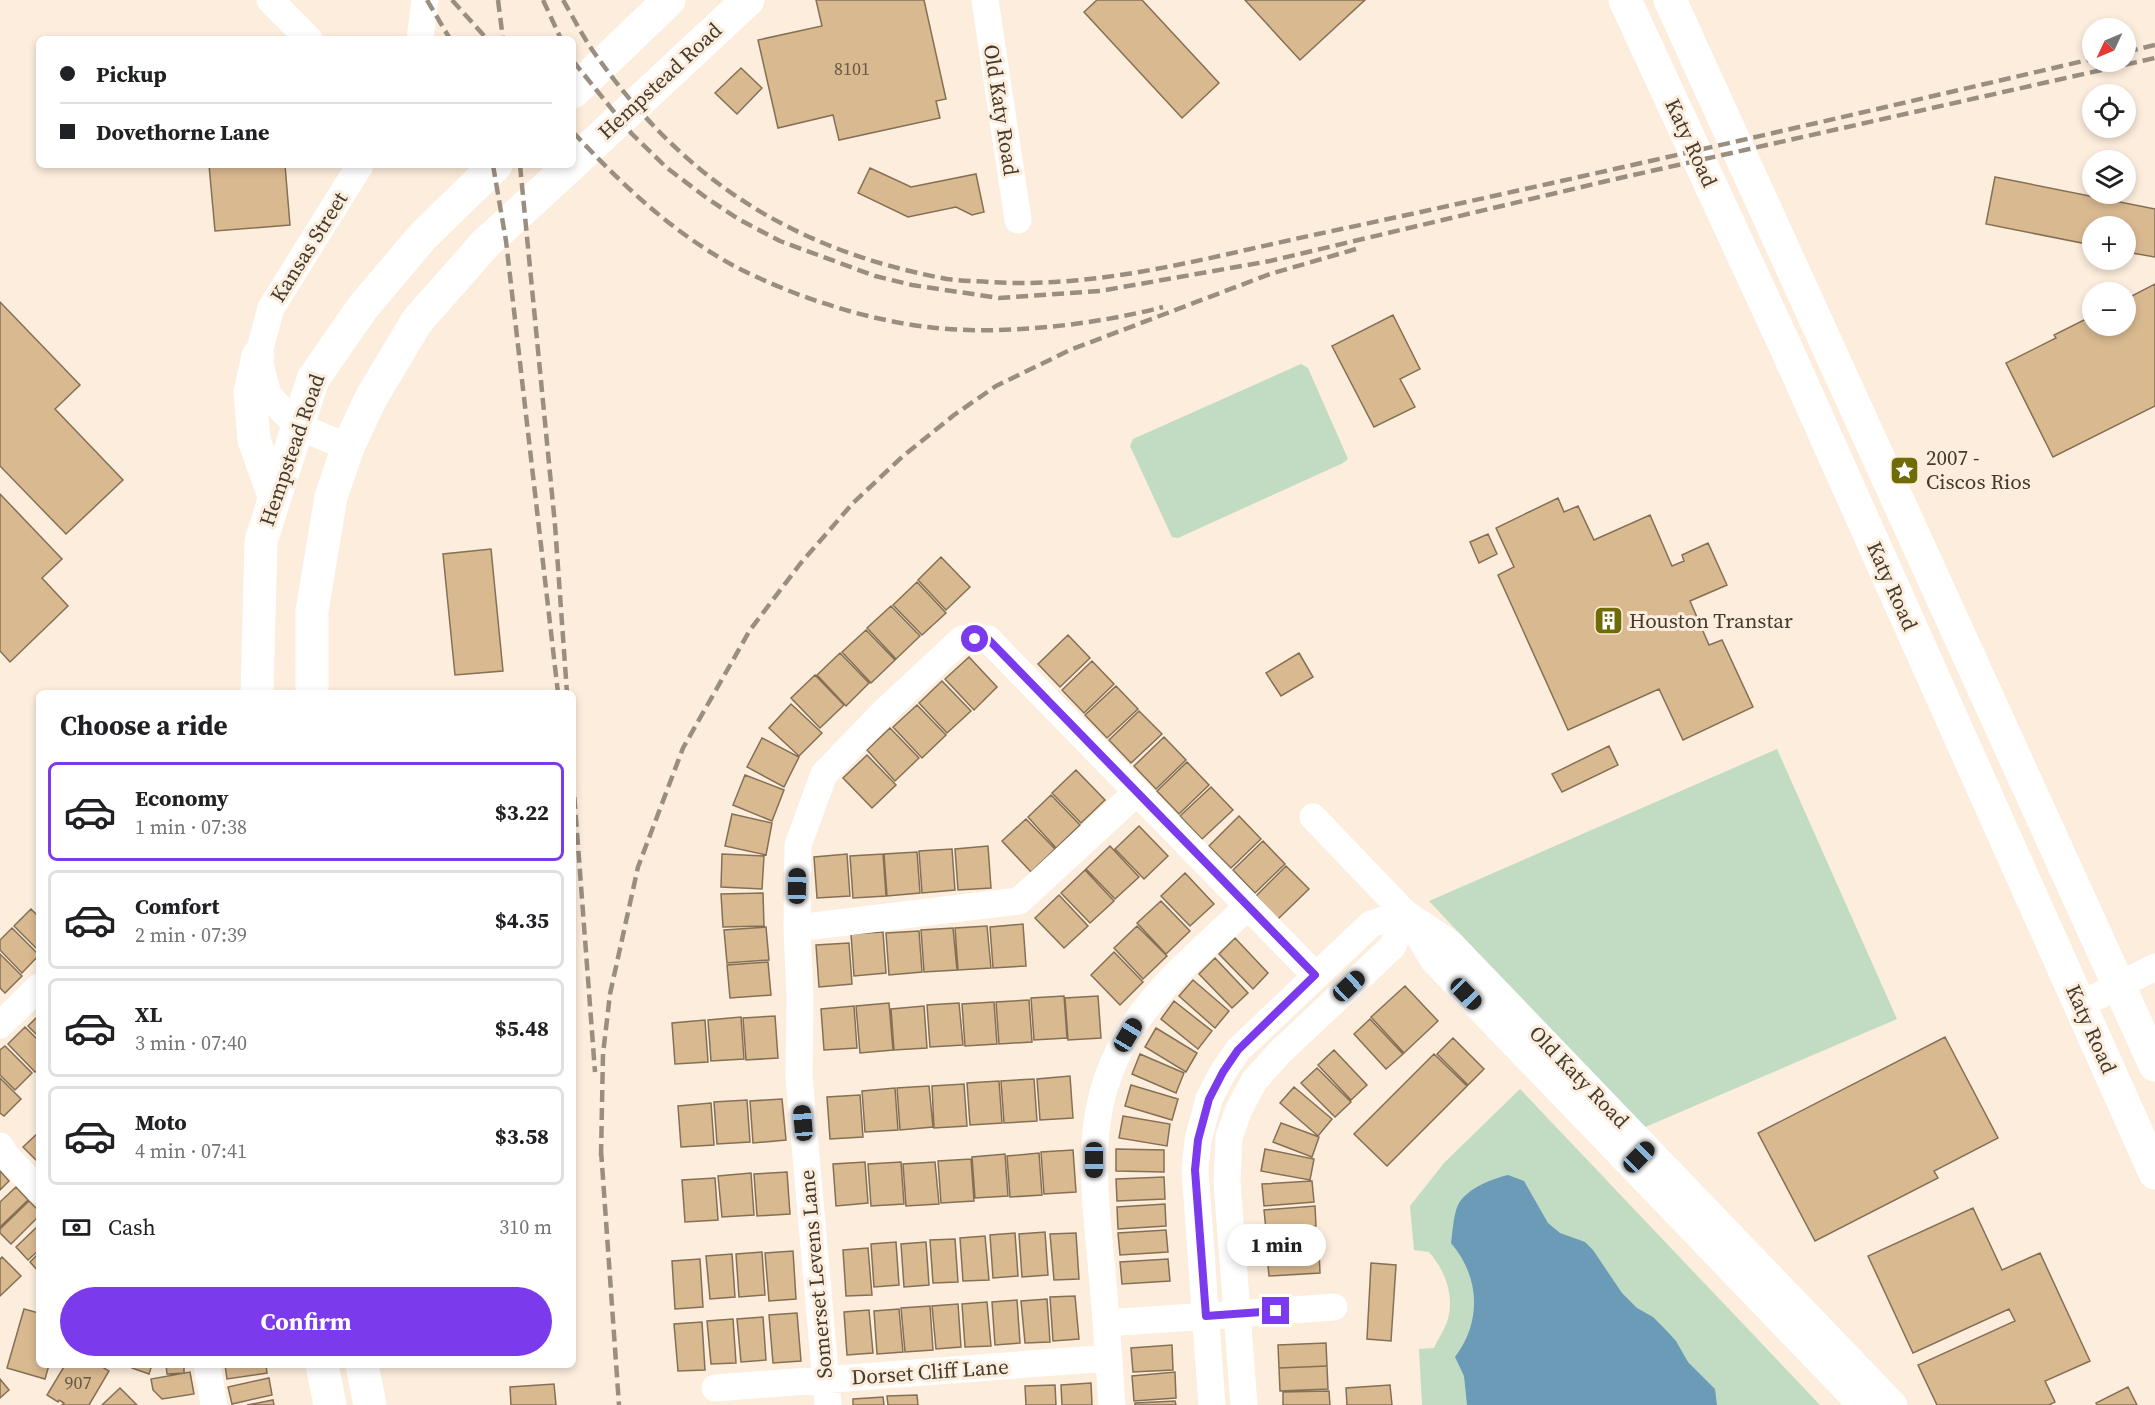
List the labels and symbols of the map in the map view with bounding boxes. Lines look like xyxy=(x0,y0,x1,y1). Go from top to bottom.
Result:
street label: Hempstead Road xyxy=(592,16,728,146)
north arrow xyxy=(2082,18,2136,72)
street label: Old Katy Road xyxy=(977,42,1026,178)
house number: 8101 xyxy=(834,56,870,81)
street label: Katy Road xyxy=(1658,94,1725,192)
street label: Kansas Street xyxy=(263,186,354,308)
street label: Hempstead Road xyxy=(252,370,331,530)
place label: 2007 - Ciscos Rios xyxy=(1926,443,2031,496)
place icon: 2007 - Ciscos Rios xyxy=(1889,454,1921,486)
street label: Katy Road xyxy=(1860,537,1925,635)
building icon: Houston Transtar xyxy=(1592,605,1624,637)
place label: Houston Transtar xyxy=(1629,606,1793,635)
route start xyxy=(961,625,988,652)
car xyxy=(788,868,806,904)
car xyxy=(1330,967,1368,1005)
car xyxy=(1447,975,1485,1013)
street label: Katy Road xyxy=(2059,980,2124,1078)
car xyxy=(1111,1015,1145,1055)
street label: Old Katy Road xyxy=(1523,1019,1636,1134)
car xyxy=(792,1104,814,1142)
car xyxy=(1620,1138,1658,1176)
car xyxy=(1085,1142,1103,1178)
street label: Somerset Levens Lane xyxy=(792,1169,839,1380)
callout: 1 min xyxy=(1226,1224,1326,1266)
route end xyxy=(1262,1297,1289,1324)
street label: Dorset Cliff Lane xyxy=(850,1352,1010,1391)
house number: 907 xyxy=(65,1370,92,1395)

